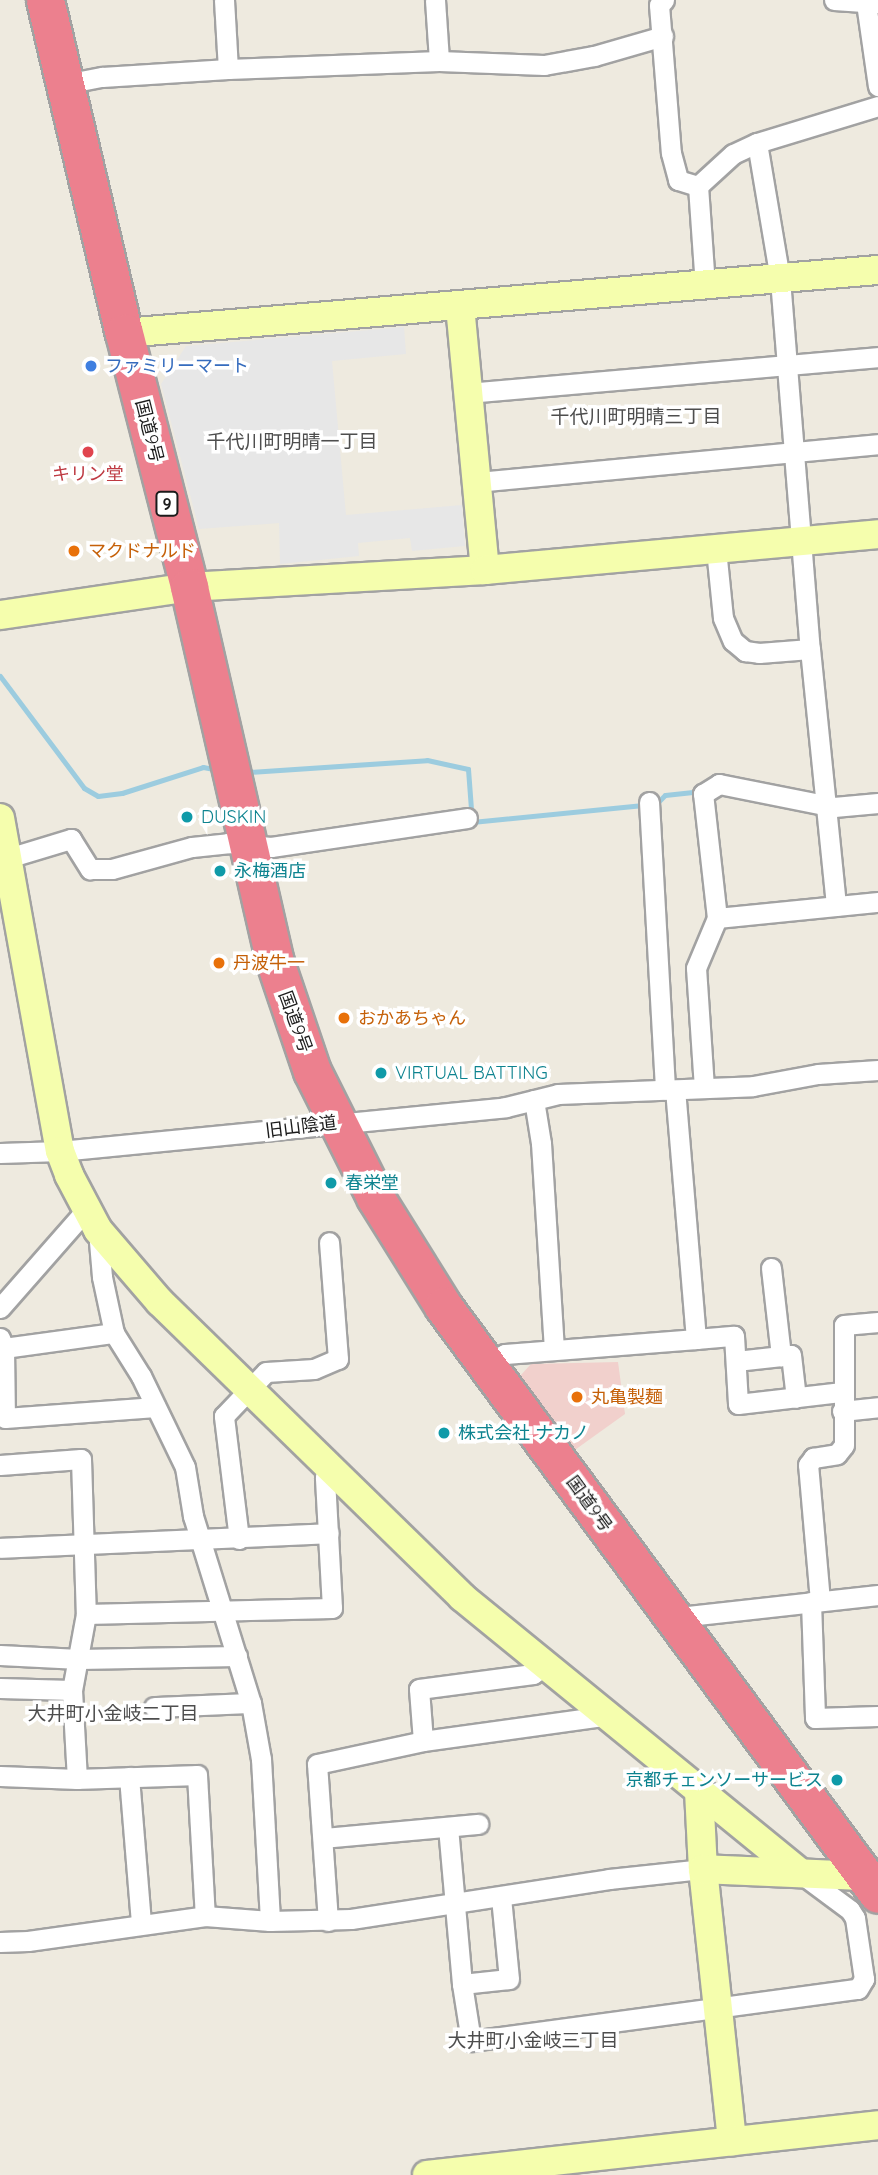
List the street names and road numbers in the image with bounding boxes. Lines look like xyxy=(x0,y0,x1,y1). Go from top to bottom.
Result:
street label: 国道9号 xyxy=(131,397,167,465)
road number: 9 xyxy=(155,491,179,516)
street label: 国道9号 xyxy=(274,988,316,1056)
street label: 旧山陰道 xyxy=(264,1112,338,1142)
street label: 国道9号 xyxy=(561,1472,617,1536)

